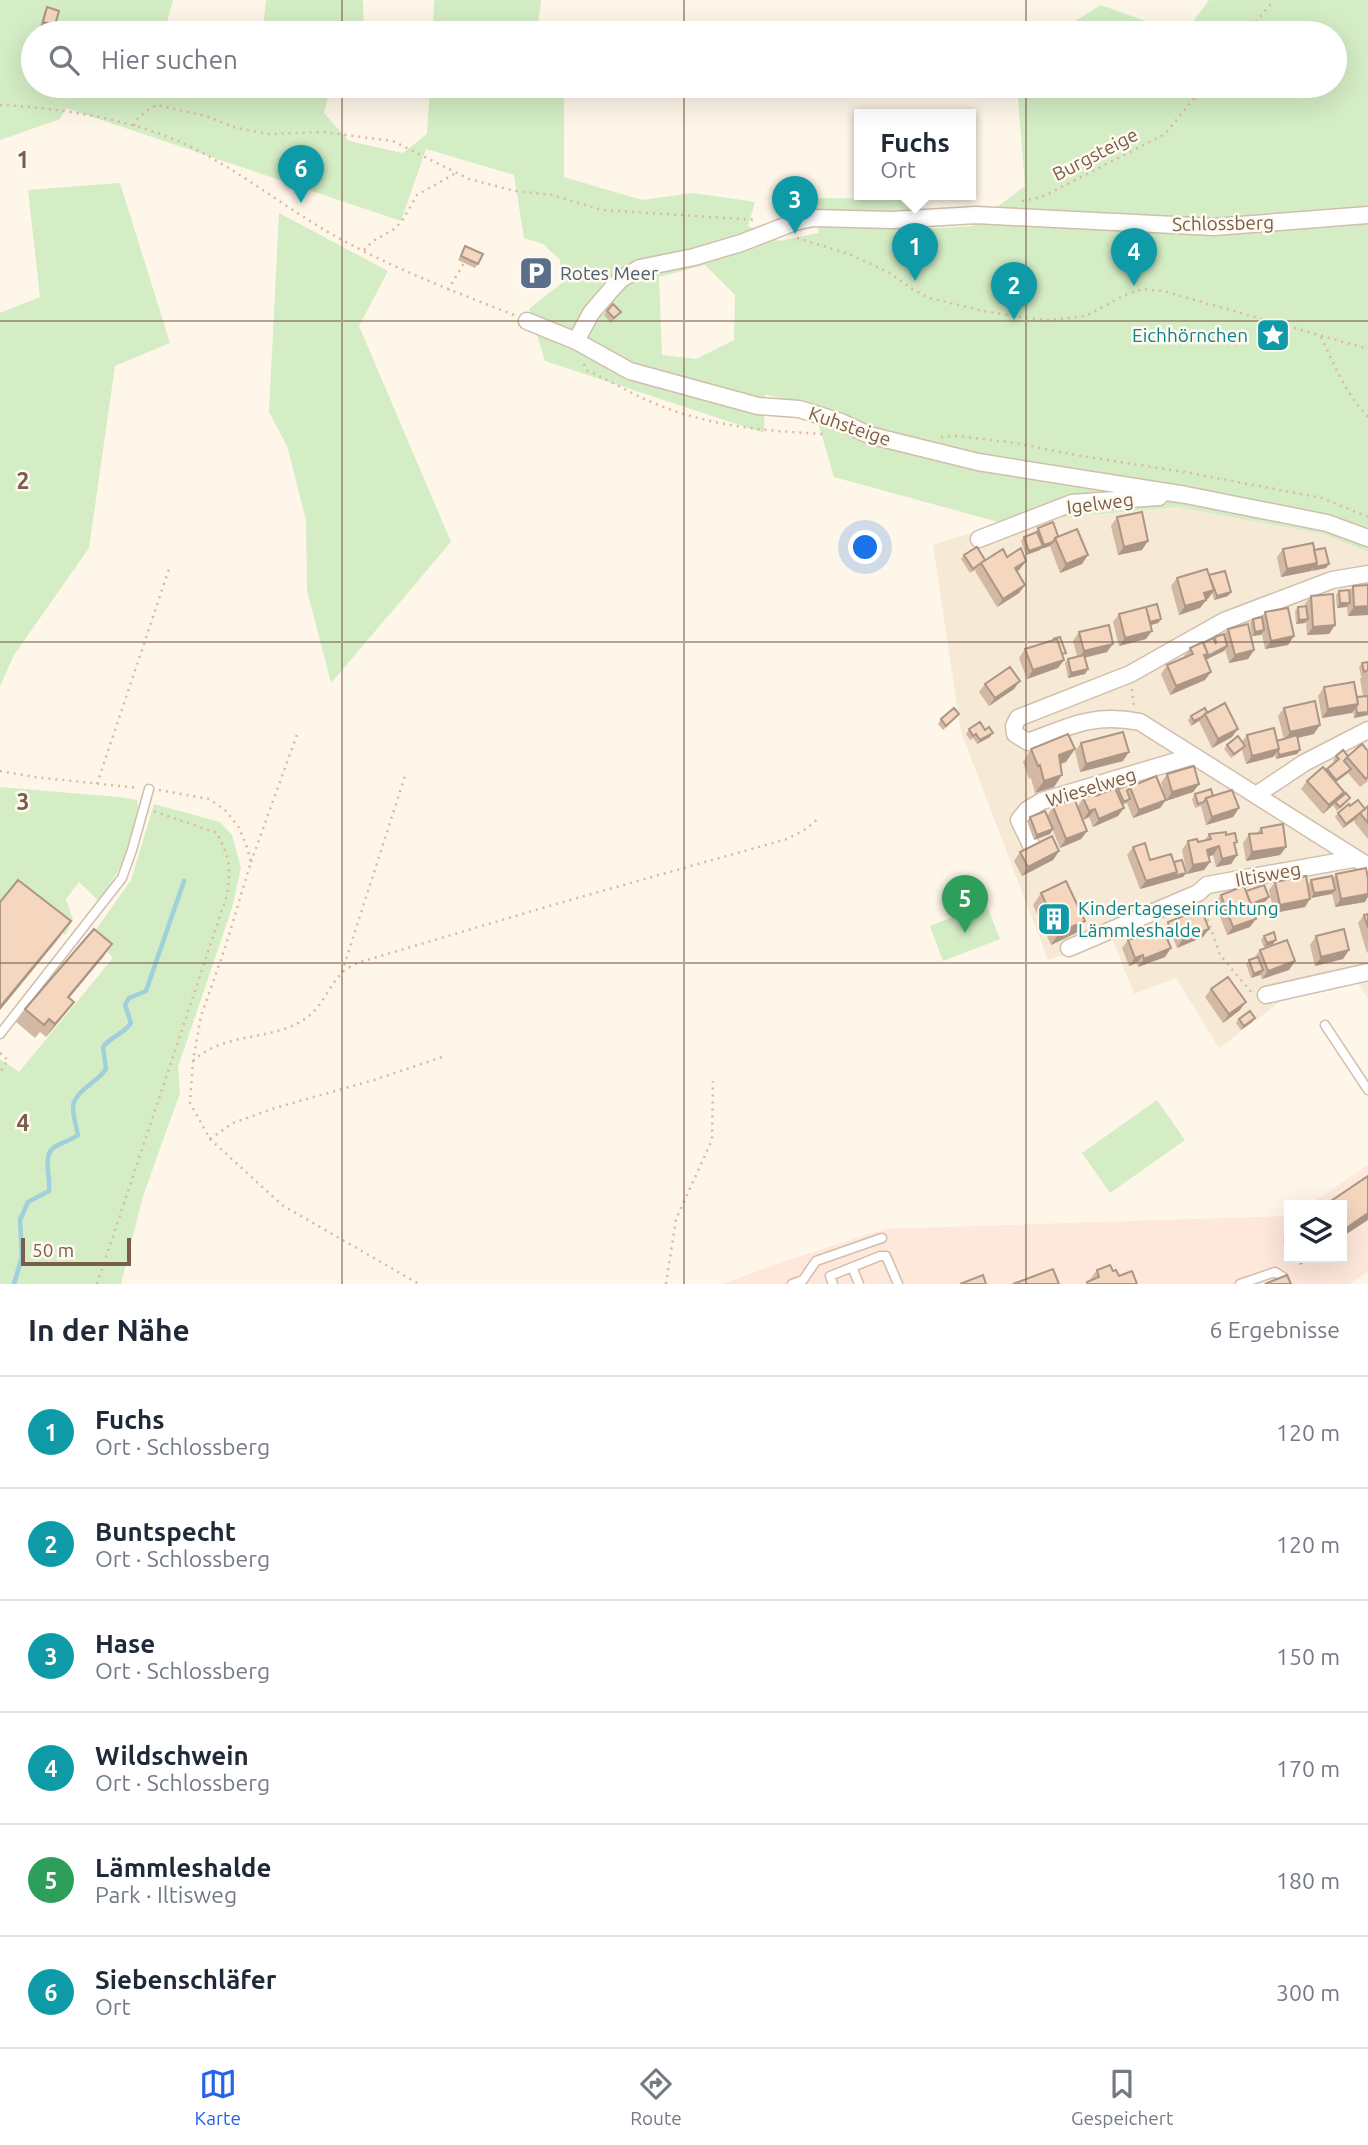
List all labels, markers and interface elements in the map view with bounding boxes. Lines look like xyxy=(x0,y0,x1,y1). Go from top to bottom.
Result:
search box xyxy=(21,21,1347,98)
icon: search xyxy=(45,41,83,79)
text: Hier suchen xyxy=(101,45,238,74)
popup xyxy=(854,109,976,200)
street label: Burgsteige xyxy=(1048,123,1142,185)
text: Fuchs xyxy=(880,128,950,157)
pin: 6 xyxy=(278,145,324,203)
text: 1 xyxy=(17,147,29,172)
text: Ort xyxy=(880,157,916,182)
pin: 3 xyxy=(772,176,818,234)
street label: Schlossberg xyxy=(1172,211,1274,235)
pin: 1 xyxy=(892,223,938,281)
pin: 4 xyxy=(1111,228,1157,286)
parking icon: Rotes Meer xyxy=(517,254,555,292)
place label: Rotes Meer xyxy=(560,262,658,284)
pin: 2 xyxy=(991,262,1037,320)
place icon: Eichhörnchen xyxy=(1254,316,1292,354)
place label: Eichhörnchen xyxy=(1132,324,1248,346)
street label: Kuhsteige xyxy=(806,402,894,450)
text: 2 xyxy=(17,468,29,493)
street label: Igelweg xyxy=(1065,488,1135,518)
your location xyxy=(848,530,882,564)
street label: Wieselweg xyxy=(1043,763,1139,811)
text: 3 xyxy=(17,789,29,814)
street label: Iltisweg xyxy=(1233,857,1303,891)
pin: 5 xyxy=(942,875,988,933)
place label: Kindertageseinrichtung Lämmleshalde xyxy=(1078,897,1279,941)
building icon: Kindertageseinrichtung Lämmleshalde xyxy=(1035,900,1073,938)
text: 4 xyxy=(17,1110,30,1135)
map controls xyxy=(1284,1200,1347,1263)
button: layers xyxy=(1284,1200,1347,1263)
scale bar xyxy=(21,1235,131,1267)
text: 50 m xyxy=(32,1239,74,1261)
text: In der Nähe xyxy=(28,1313,190,1347)
text: 6 Ergebnisse xyxy=(1209,1317,1340,1342)
text: Fuchs xyxy=(95,1405,165,1434)
text: 1 xyxy=(45,1420,57,1445)
text: 120 m xyxy=(1276,1420,1340,1445)
text: Ort · Schlossberg xyxy=(95,1434,270,1459)
text: Buntspecht xyxy=(95,1517,236,1546)
text: 2 xyxy=(45,1532,57,1557)
text: 120 m xyxy=(1276,1532,1340,1557)
text: Ort · Schlossberg xyxy=(95,1546,270,1571)
text: Hase xyxy=(95,1629,155,1658)
text: 3 xyxy=(45,1644,57,1669)
text: 150 m xyxy=(1276,1644,1340,1669)
text: Ort · Schlossberg xyxy=(95,1658,270,1683)
text: Wildschwein xyxy=(95,1741,249,1770)
text: 4 xyxy=(45,1756,57,1781)
text: 170 m xyxy=(1276,1756,1340,1781)
text: Ort · Schlossberg xyxy=(95,1770,270,1795)
text: Lämmleshalde xyxy=(95,1853,271,1882)
text: 5 xyxy=(45,1868,57,1893)
text: 180 m xyxy=(1276,1868,1340,1893)
text: Park · Iltisweg xyxy=(95,1882,237,1907)
text: Siebenschläfer xyxy=(95,1965,277,1994)
text: 6 xyxy=(45,1980,57,2005)
text: 300 m xyxy=(1276,1980,1340,2005)
text: Ort xyxy=(95,1994,131,2019)
tab: Karte xyxy=(195,2065,241,2129)
tab: Route xyxy=(630,2065,682,2129)
tab: Gespeichert xyxy=(1071,2065,1173,2129)

